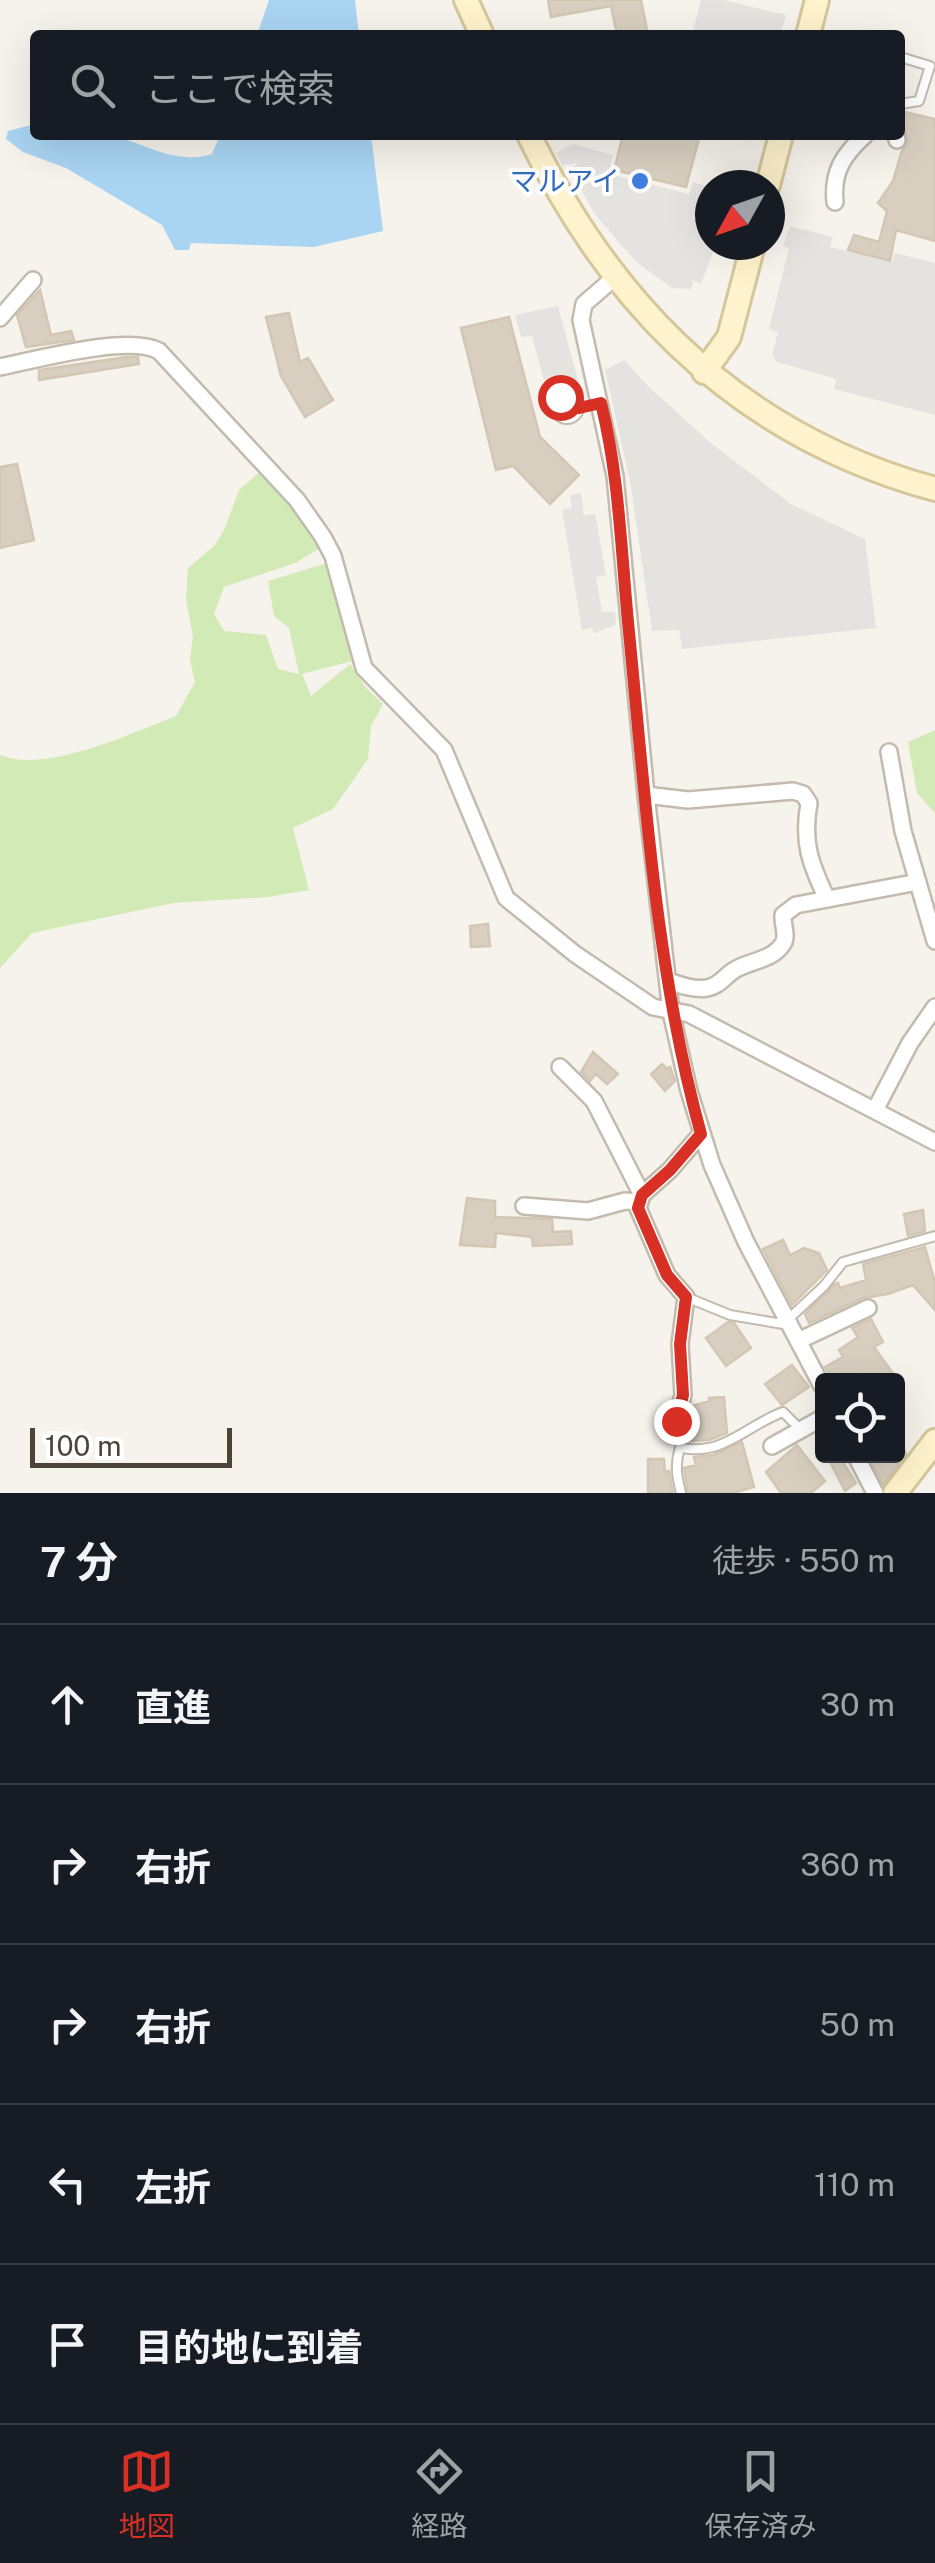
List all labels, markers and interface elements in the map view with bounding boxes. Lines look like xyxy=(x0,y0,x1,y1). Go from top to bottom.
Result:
search box xyxy=(30,30,905,140)
icon: search xyxy=(65,58,120,113)
text: ここで検索 xyxy=(145,66,335,111)
place label: マルアイ xyxy=(509,164,620,197)
marker: マルアイ xyxy=(629,170,651,192)
north arrow xyxy=(695,170,785,260)
route start xyxy=(538,375,584,421)
map controls xyxy=(815,1373,905,1463)
button: locate xyxy=(815,1373,905,1463)
route end xyxy=(654,1399,700,1445)
scale bar xyxy=(30,1423,232,1468)
text: 100 m xyxy=(45,1429,122,1462)
text: 7 分 xyxy=(40,1537,118,1586)
text: 徒歩 · 550 m xyxy=(712,1542,895,1579)
icon: ahead xyxy=(40,1677,95,1732)
text: 直進 xyxy=(135,1685,211,1730)
text: 30 m xyxy=(820,1686,895,1723)
icon: right xyxy=(40,1837,95,1892)
text: 右折 xyxy=(135,1845,211,1890)
text: 360 m xyxy=(800,1846,895,1883)
icon: right xyxy=(40,1997,95,2052)
text: 右折 xyxy=(135,2005,211,2050)
text: 50 m xyxy=(819,2006,895,2043)
icon: left xyxy=(40,2157,95,2212)
text: 左折 xyxy=(135,2165,211,2210)
text: 110 m xyxy=(814,2166,895,2203)
icon: arrive xyxy=(40,2317,95,2372)
text: 目的地に到着 xyxy=(135,2325,363,2370)
tab: 地図 xyxy=(118,2444,175,2544)
tab: 経路 xyxy=(411,2444,468,2544)
tab: 保存済み xyxy=(704,2444,817,2544)

